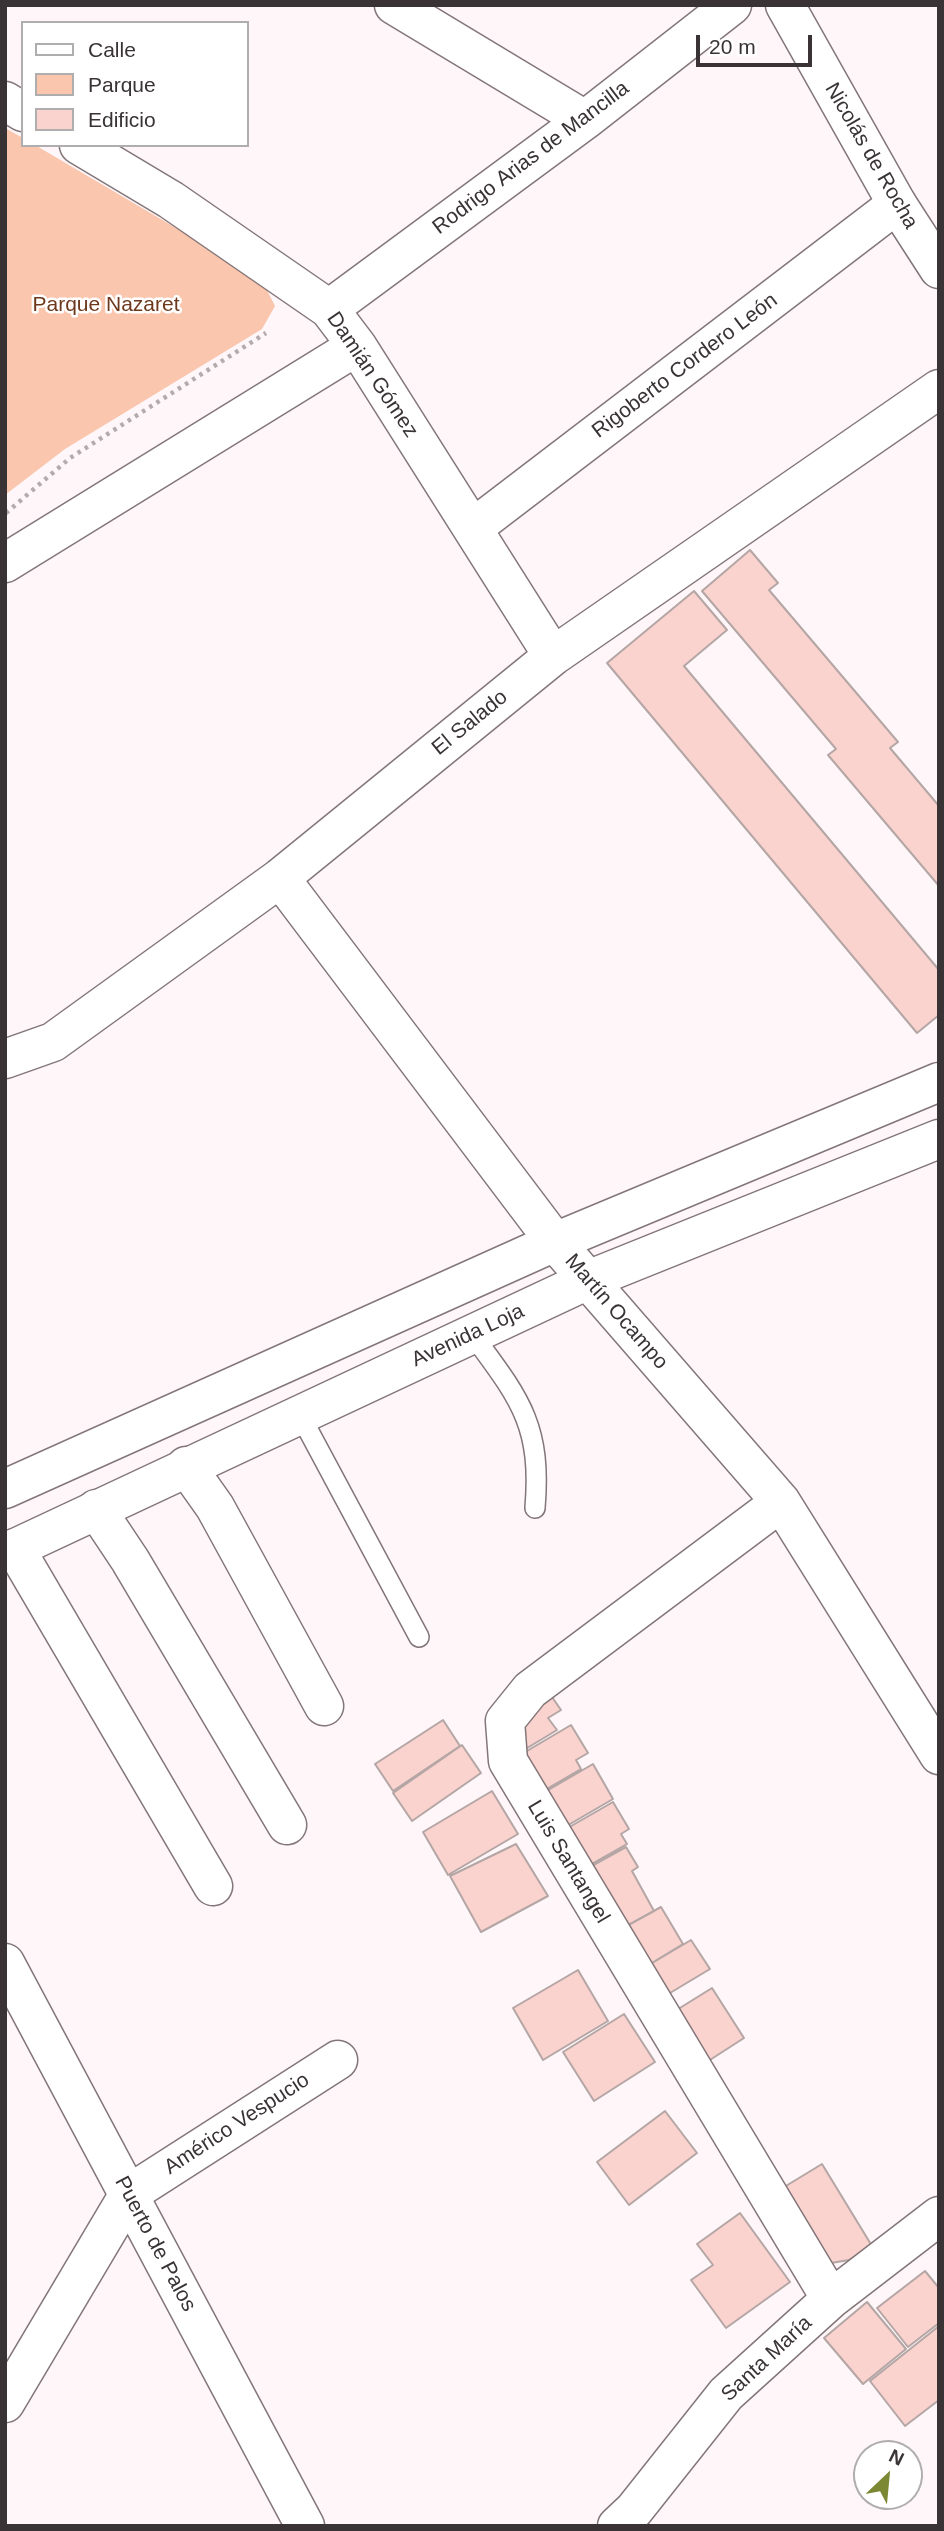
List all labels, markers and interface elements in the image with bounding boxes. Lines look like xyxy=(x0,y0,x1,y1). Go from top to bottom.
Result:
legend xyxy=(21,21,248,147)
scale bar xyxy=(699,21,814,65)
text: 20 m xyxy=(709,35,756,58)
text: Calle xyxy=(88,38,136,61)
text: Parque xyxy=(88,73,156,96)
street label: Rodrigo Arias de Mancilla xyxy=(428,76,634,240)
street label: Nicolás de Rocha xyxy=(819,78,923,234)
text: Edificio xyxy=(88,108,156,131)
street label: Rigoberto Cordero León xyxy=(587,288,783,444)
park label: Parque Nazaret xyxy=(32,292,180,318)
street label: Damián Gómez xyxy=(321,307,423,443)
street label: El Salado xyxy=(427,685,513,761)
street label: Martín Ocampo xyxy=(559,1249,673,1375)
street label: Avenida Loja xyxy=(408,1299,528,1373)
street label: Luis Santangel xyxy=(521,1796,615,1928)
street label: Américo Vespucio xyxy=(160,2068,314,2180)
street label: Puerto de Palos xyxy=(109,2172,201,2316)
street label: Santa María xyxy=(717,2311,817,2407)
north arrow xyxy=(853,2440,923,2510)
text: N xyxy=(886,2445,907,2470)

